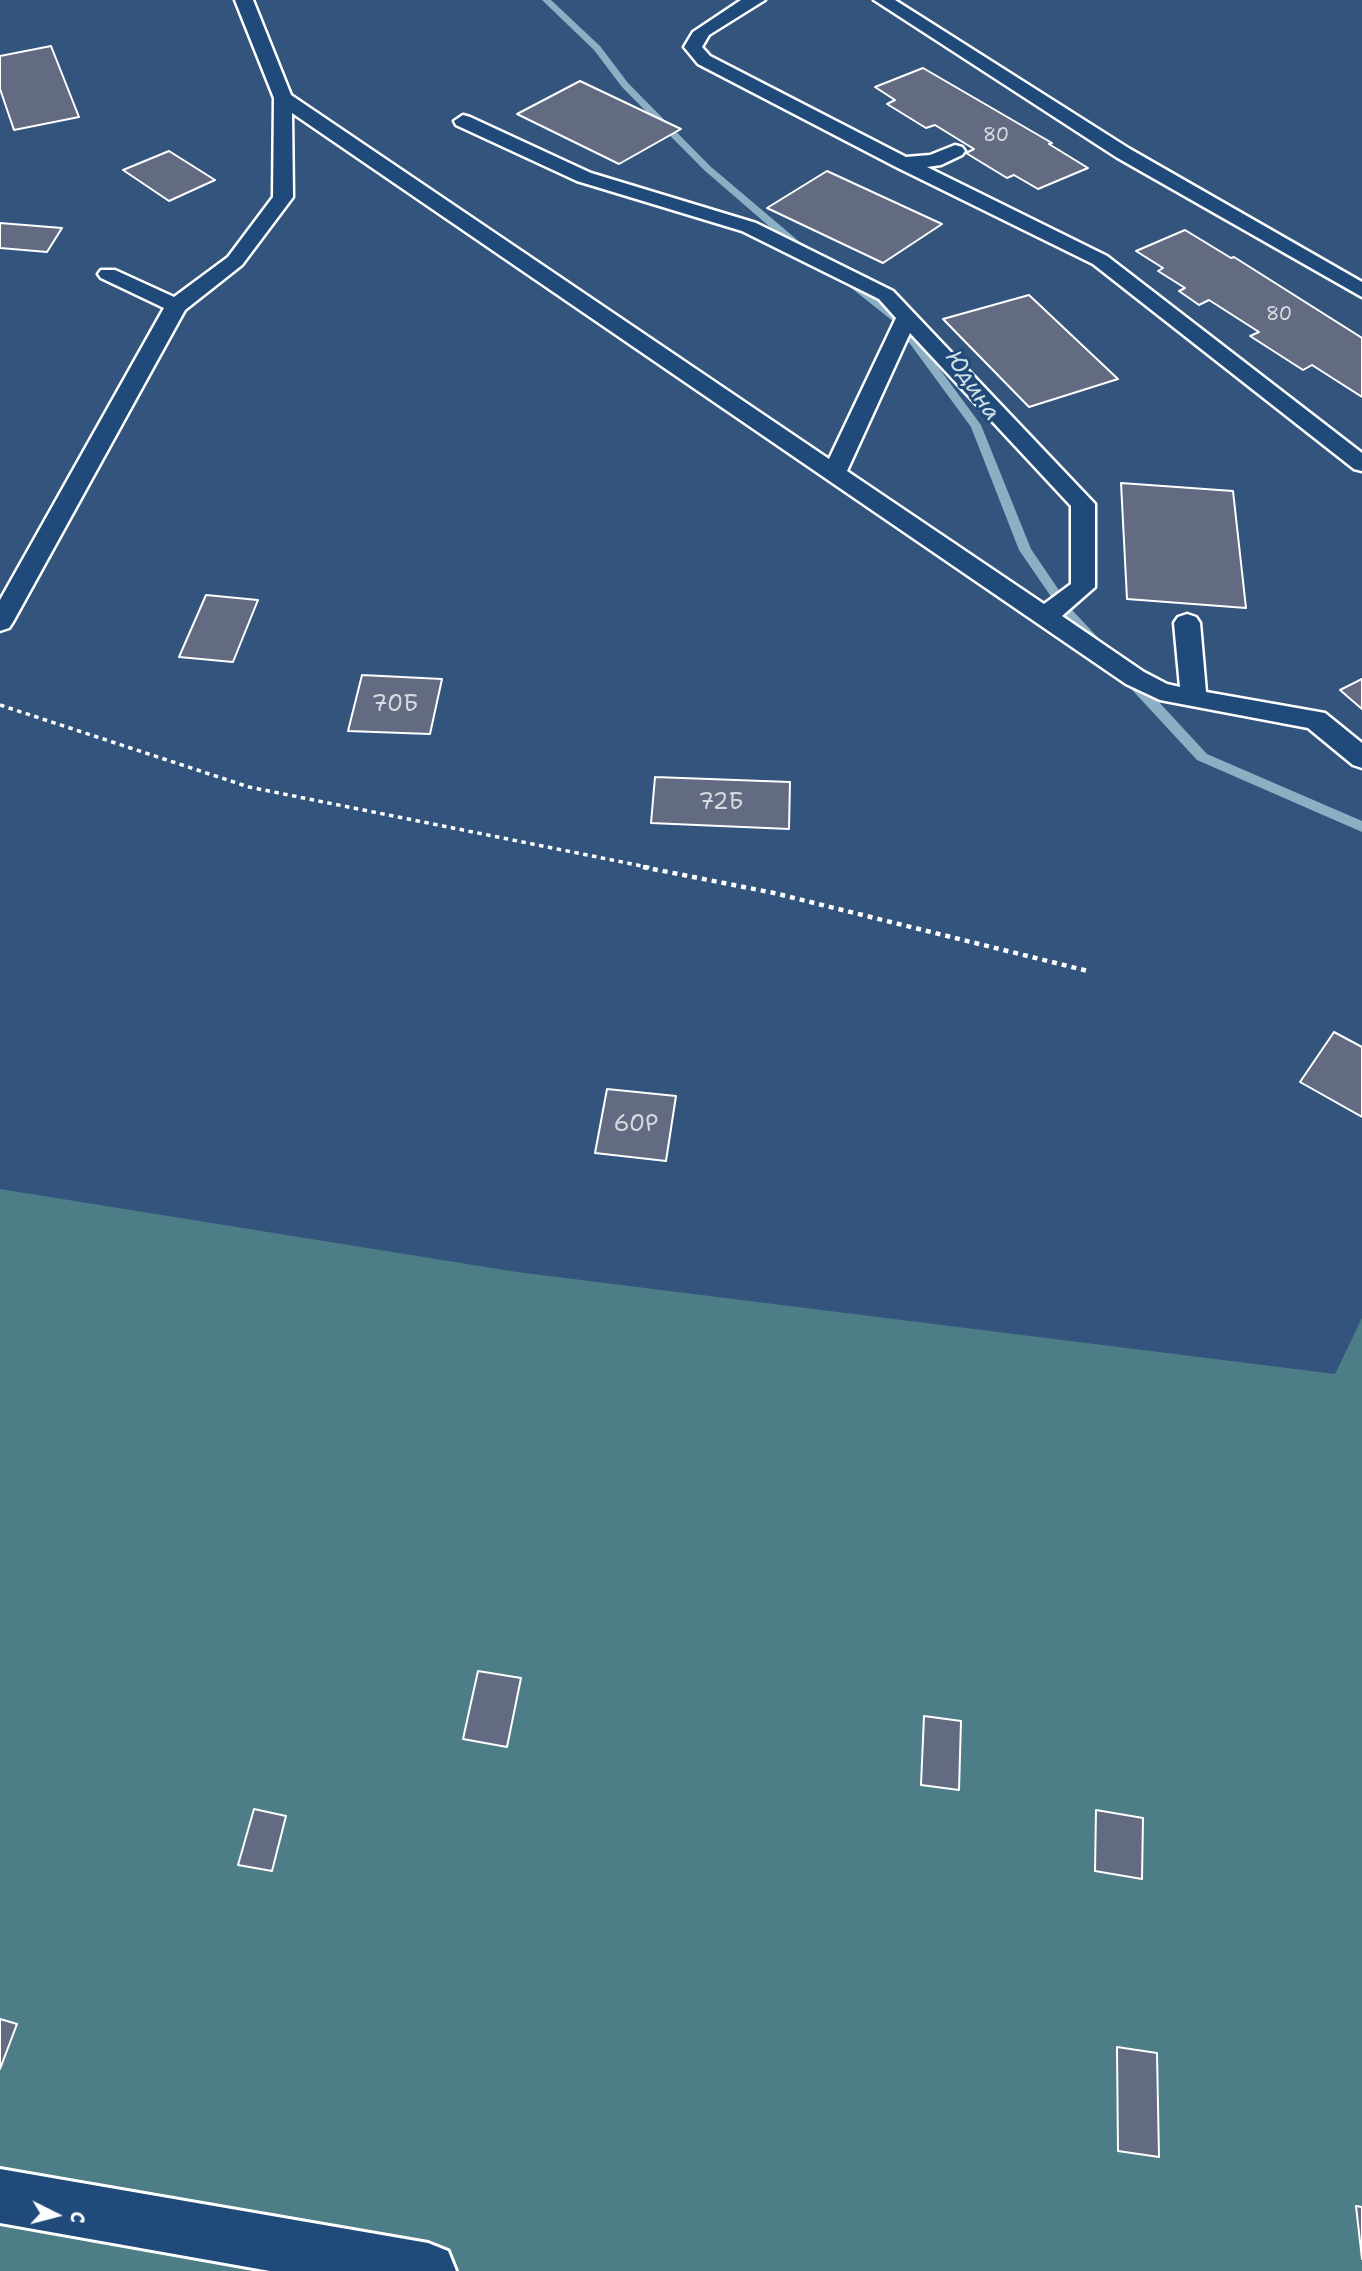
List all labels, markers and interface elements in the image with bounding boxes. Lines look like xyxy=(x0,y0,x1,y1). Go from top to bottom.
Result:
house number: 80 xyxy=(983,125,1009,147)
house number: 80 xyxy=(1266,304,1292,326)
water label: Юдина xyxy=(939,346,1005,426)
house number: 70Б xyxy=(372,691,418,719)
house number: 72Б xyxy=(698,789,744,817)
house number: 60Р xyxy=(614,1111,658,1139)
north arrow xyxy=(21,2180,91,2250)
text: С xyxy=(64,2210,90,2224)

